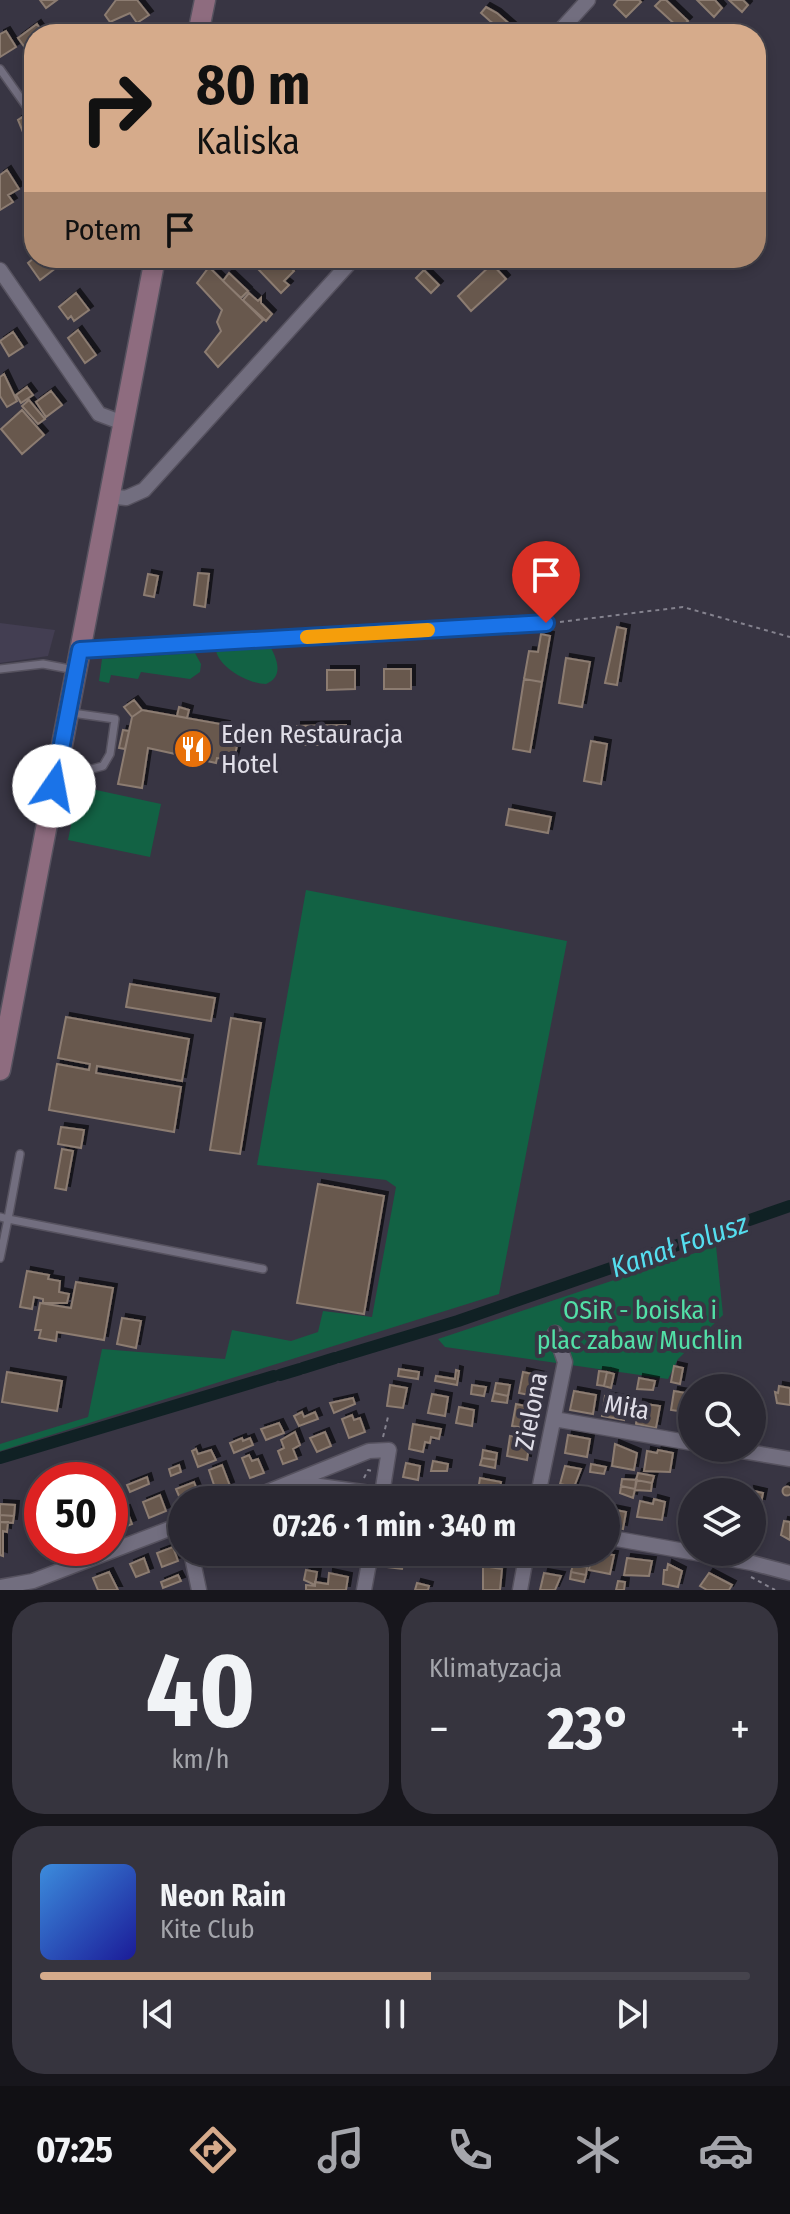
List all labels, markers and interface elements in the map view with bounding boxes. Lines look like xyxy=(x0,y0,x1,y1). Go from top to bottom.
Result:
text: 80 m xyxy=(196,52,311,119)
icon: right xyxy=(64,56,168,160)
text: Kaliska xyxy=(196,120,300,164)
icon: arrive xyxy=(158,208,202,252)
text: Potem xyxy=(64,212,142,248)
pin xyxy=(512,541,580,623)
icon: arrive xyxy=(524,553,568,597)
place label: Eden Restauracja Hotel xyxy=(221,719,403,780)
restaurant icon: Eden Restauracja Hotel xyxy=(172,728,214,770)
position arrow xyxy=(12,744,96,828)
water label: Kanał Folusz xyxy=(606,1206,753,1284)
park label: OSiR - boiska i plac zabaw Muchlin xyxy=(537,1295,743,1356)
street label: Zielona xyxy=(509,1370,554,1453)
map controls xyxy=(678,1374,766,1566)
button: search xyxy=(678,1374,766,1462)
street label: Miła xyxy=(602,1388,652,1427)
speed limit sign: 50 xyxy=(24,1462,128,1566)
button: layers xyxy=(678,1478,766,1566)
text: 07:26 · 1 min · 340 m xyxy=(272,1508,516,1544)
text: 40 xyxy=(145,1629,256,1754)
text: Klimatyzacja xyxy=(429,1653,562,1684)
text: 23° xyxy=(547,1693,632,1765)
text: − xyxy=(429,1703,449,1756)
text: + xyxy=(730,1703,750,1756)
text: km/h xyxy=(172,1744,229,1775)
text: Neon Rain xyxy=(160,1878,286,1914)
text: Kite Club xyxy=(160,1914,255,1945)
icon: previous xyxy=(136,1992,180,2036)
icon: pause xyxy=(373,1992,417,2036)
icon: next xyxy=(610,1992,654,2036)
icon: directions xyxy=(185,2122,241,2178)
icon: music xyxy=(313,2122,369,2178)
icon: phone xyxy=(442,2122,498,2178)
icon: climate xyxy=(570,2122,626,2178)
icon: car xyxy=(698,2122,754,2178)
text: 07:25 xyxy=(36,2128,113,2172)

